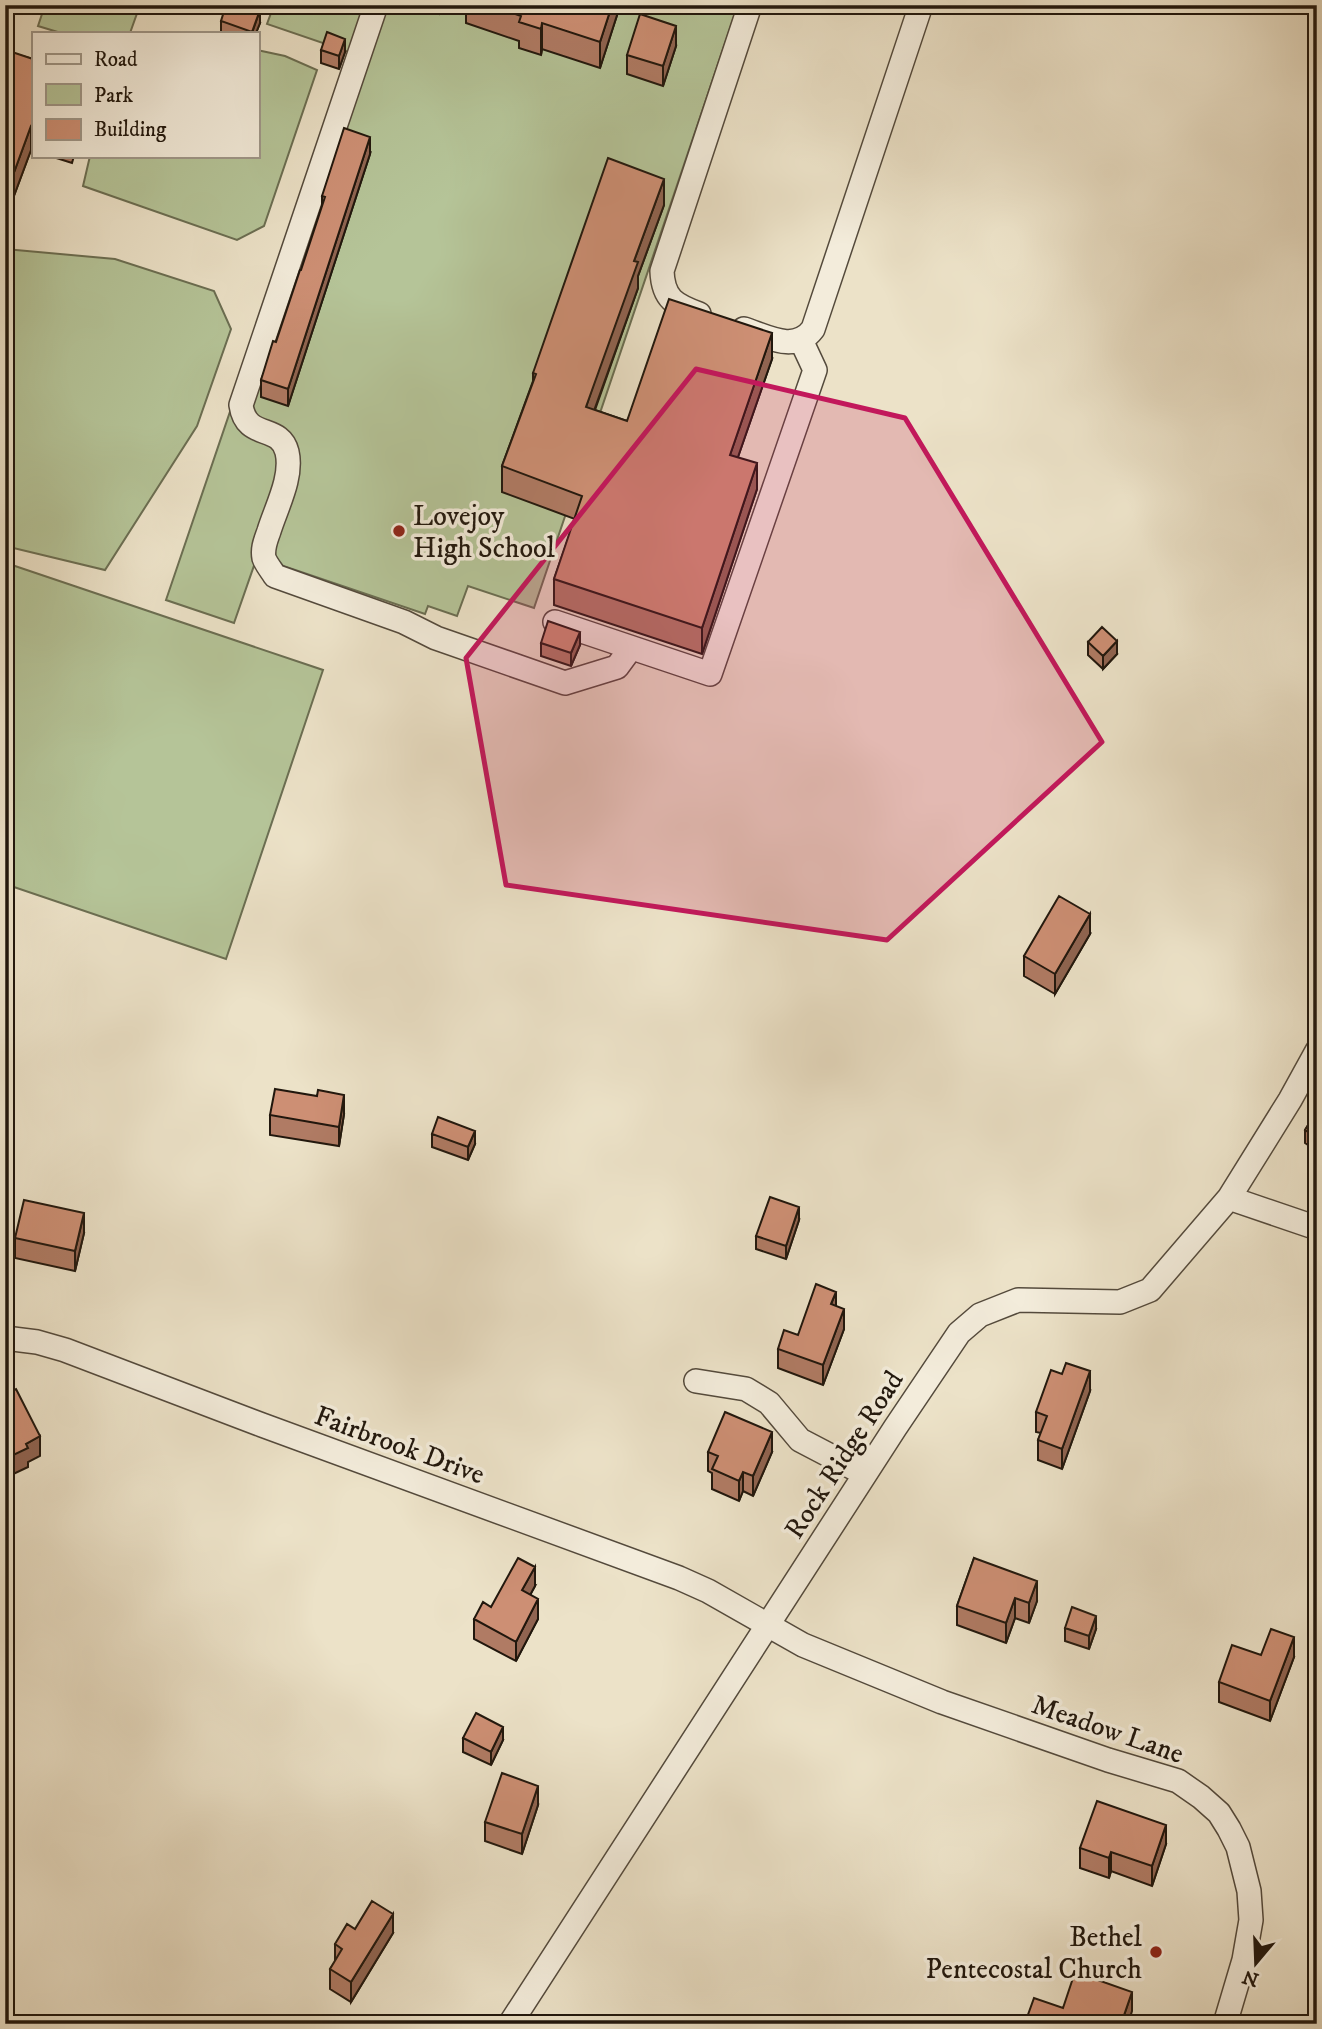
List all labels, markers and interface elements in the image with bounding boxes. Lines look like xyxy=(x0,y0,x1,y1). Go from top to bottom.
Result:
legend xyxy=(32,32,259,158)
text: Road xyxy=(94,47,138,73)
text: Park xyxy=(94,83,134,109)
text: Building xyxy=(94,117,167,143)
place label: Lovejoy High School xyxy=(413,499,556,566)
marker: Lovejoy High School xyxy=(391,523,407,539)
street label: Rock Ridge Road xyxy=(777,1364,912,1545)
street label: Fairbrook Drive xyxy=(310,1398,489,1492)
street label: Meadow Lane xyxy=(1027,1687,1188,1772)
place label: Bethel Pentecostal Church xyxy=(925,1920,1143,1987)
north arrow xyxy=(1220,1927,1290,1997)
marker: Bethel Pentecostal Church xyxy=(1148,1944,1164,1960)
text: N xyxy=(1239,1964,1262,1991)

